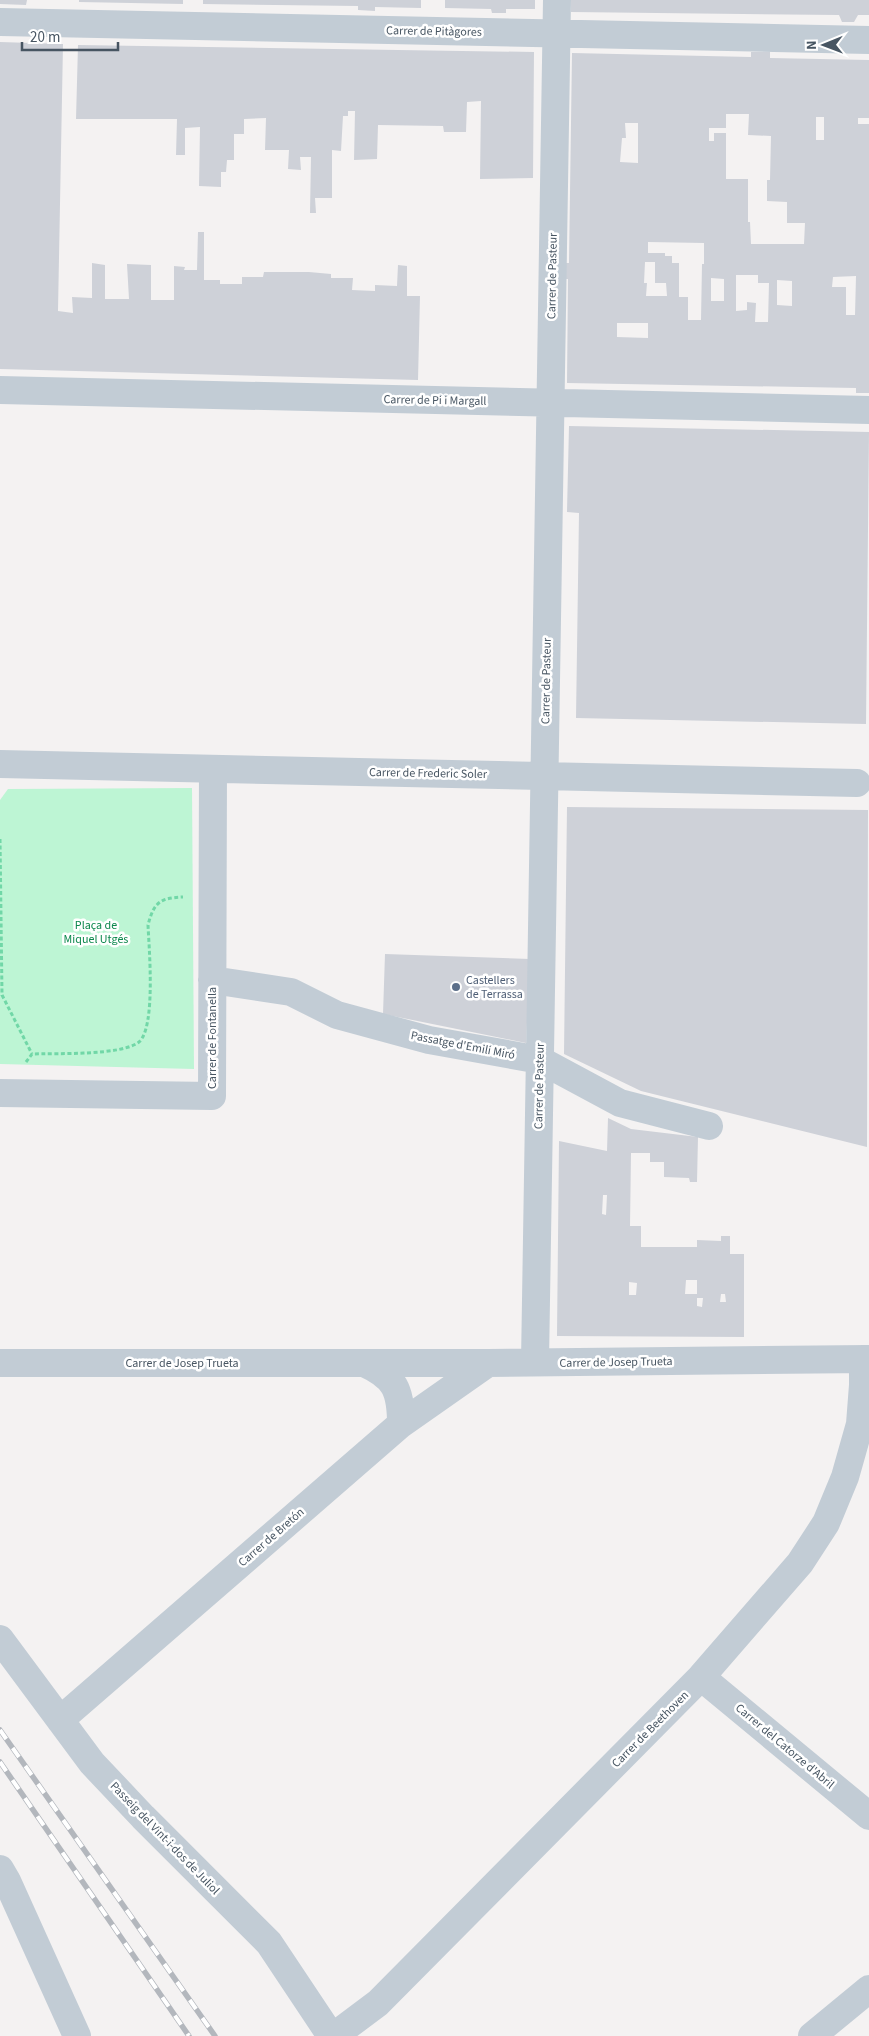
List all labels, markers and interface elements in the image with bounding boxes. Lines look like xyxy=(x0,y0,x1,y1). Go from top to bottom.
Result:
scale bar xyxy=(22,20,119,52)
north arrow xyxy=(799,20,849,70)
street label: Carrer de Pitàgores xyxy=(386,22,482,41)
text: 20 m xyxy=(30,27,60,48)
text: N xyxy=(802,40,822,50)
street label: Carrer de Pasteur xyxy=(543,232,562,319)
street label: Carrer de Pi i Margall xyxy=(383,391,487,410)
street label: Carrer de Pasteur xyxy=(537,637,556,724)
street label: Carrer de Frederic Soler xyxy=(369,764,488,783)
park label: Plaça de Miquel Utgés xyxy=(64,917,128,948)
place label: Castellers de Terrassa xyxy=(466,972,523,1003)
marker: Castellers de Terrassa xyxy=(450,981,462,993)
street label: Carrer de Fontanella xyxy=(204,987,221,1089)
street label: Passatge d'Emili Miró xyxy=(409,1027,517,1064)
street label: Carrer de Pasteur xyxy=(530,1042,549,1129)
street label: Carrer de Josep Trueta xyxy=(559,1353,673,1372)
street label: Carrer de Josep Trueta xyxy=(125,1355,239,1372)
street label: Carrer de Bretón xyxy=(235,1504,308,1571)
street label: Carrer de Beethoven xyxy=(608,1687,693,1772)
street label: Carrer del Catorze d'Abril xyxy=(731,1700,838,1793)
street label: Passeig del Vint-i-dos de Juliol xyxy=(106,1778,223,1899)

